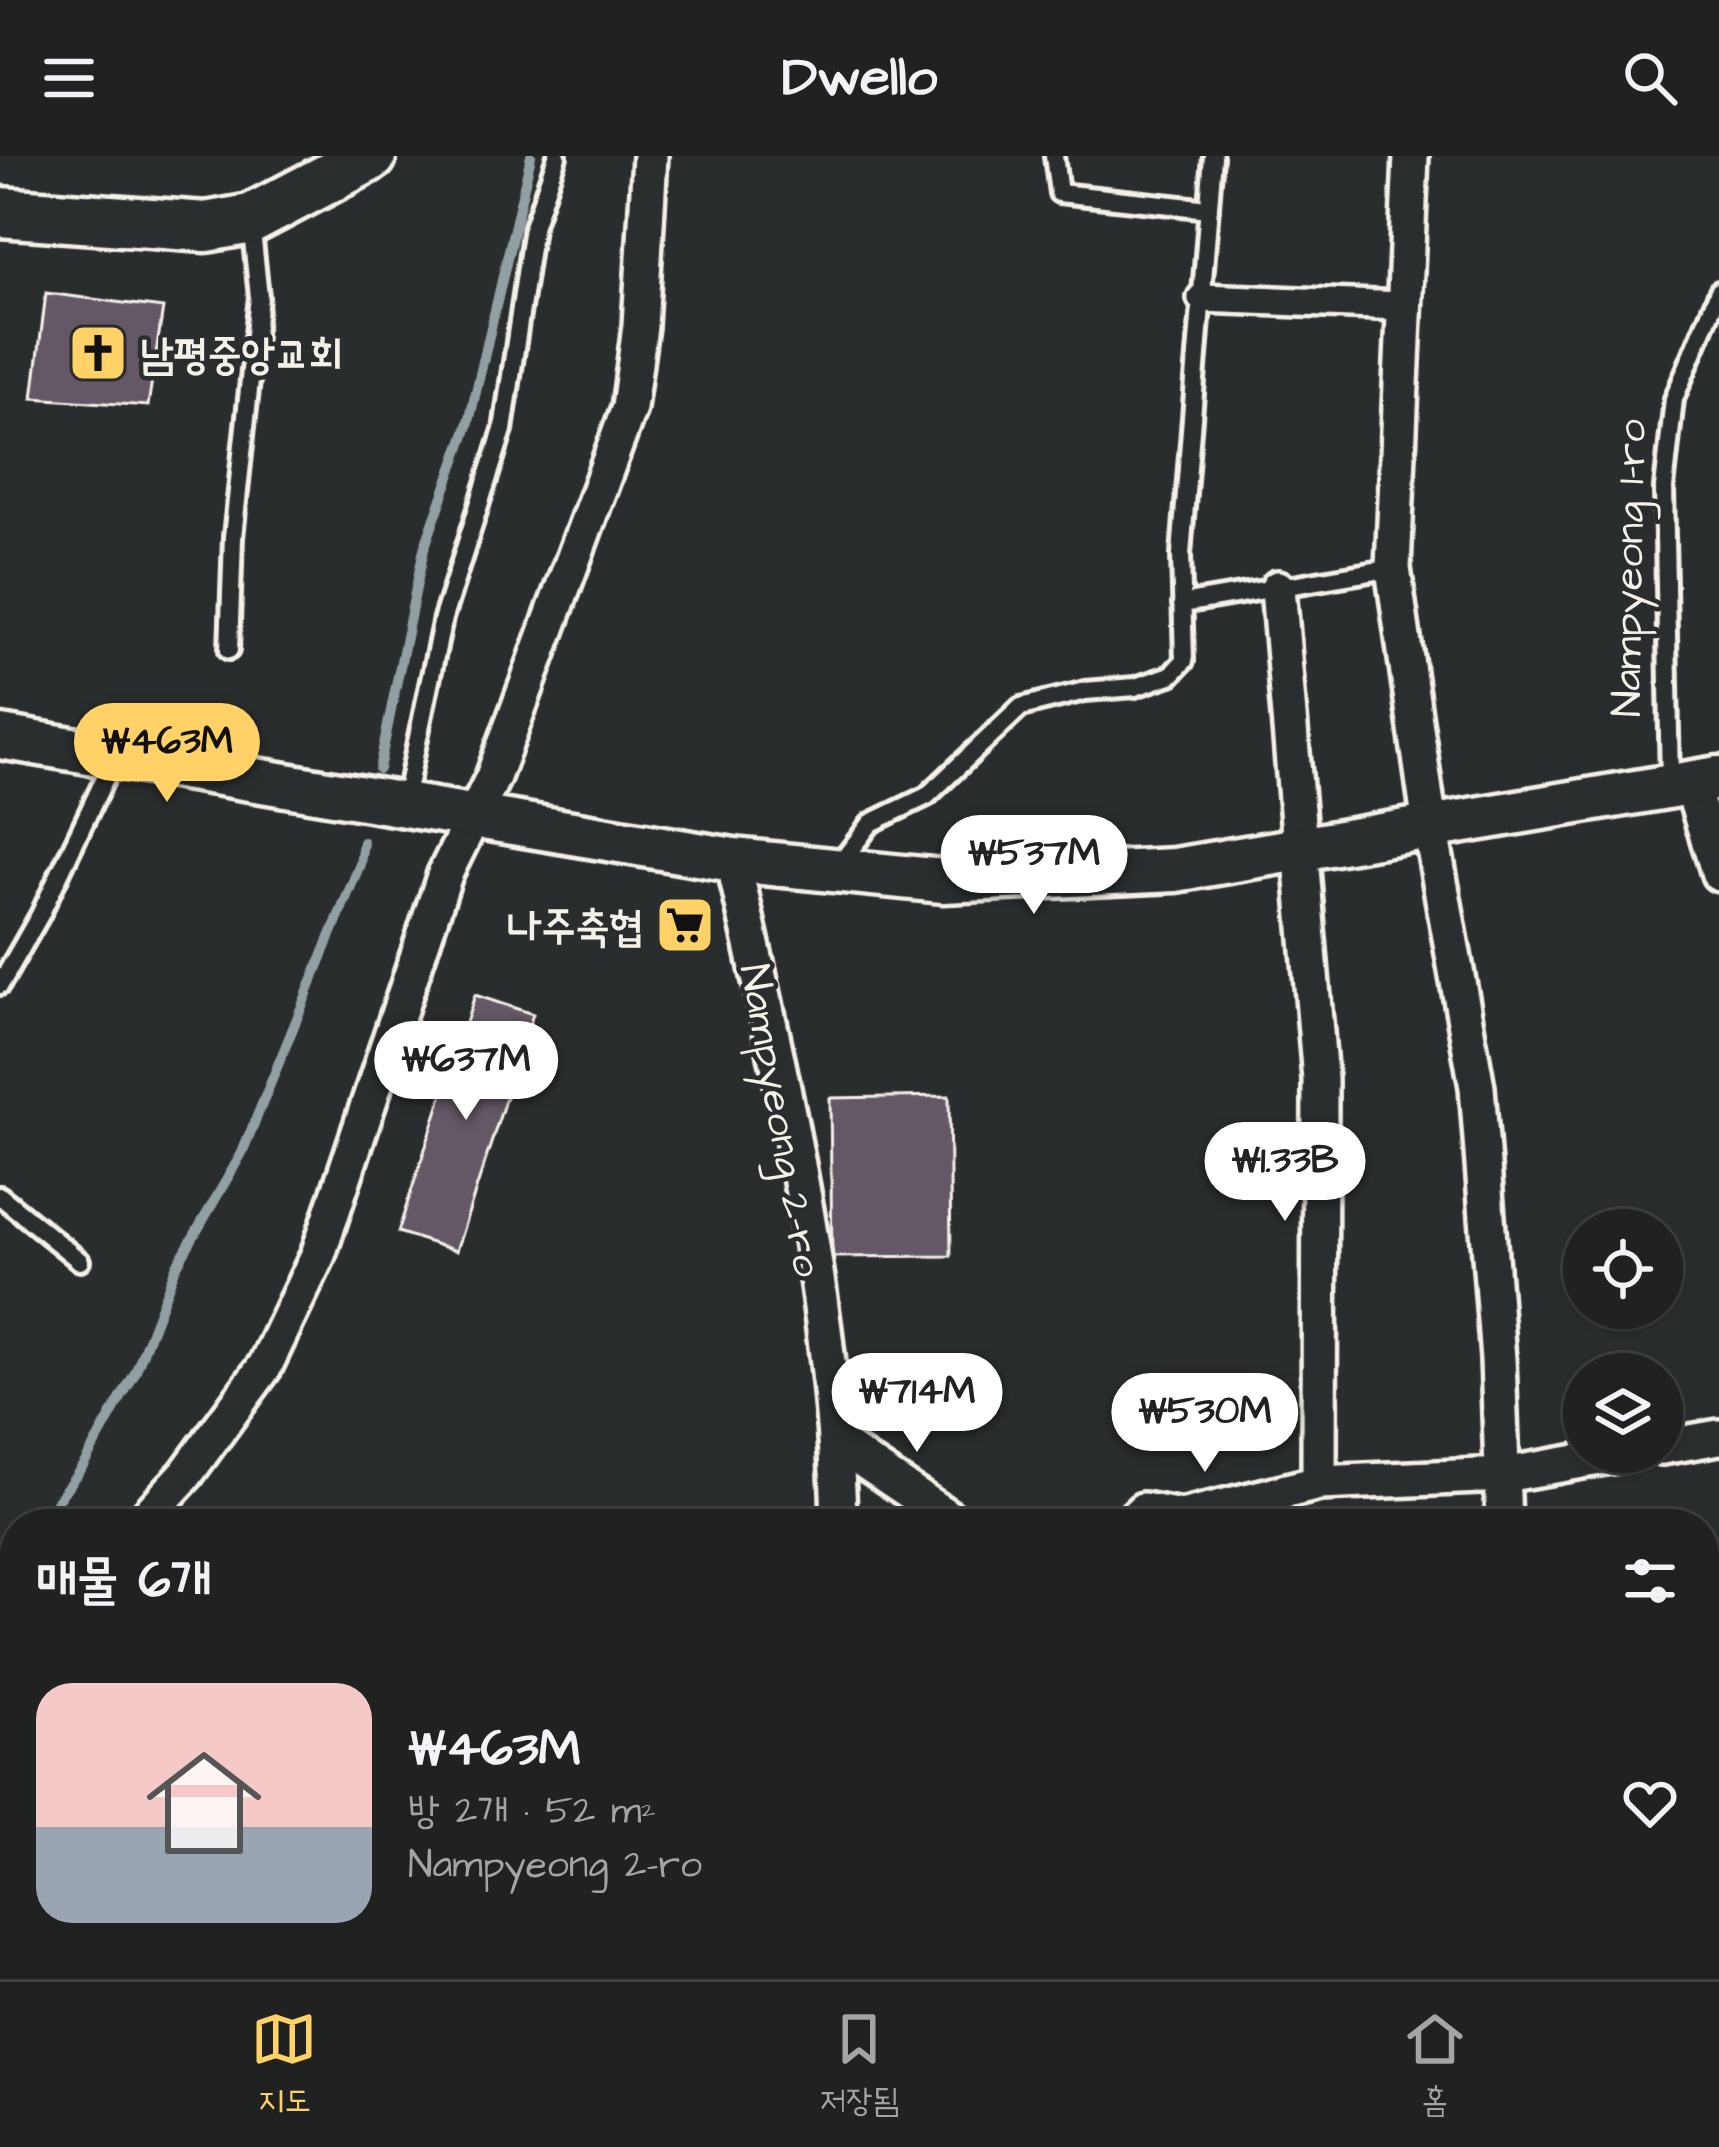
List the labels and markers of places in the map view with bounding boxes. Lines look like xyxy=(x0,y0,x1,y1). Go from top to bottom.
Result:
church icon: 남평중앙교회 xyxy=(67,322,129,384)
place label: 남평중앙교회 xyxy=(140,327,343,385)
pin: ₩463M xyxy=(83,703,251,805)
pin: ₩537M xyxy=(950,815,1118,917)
supermarket icon: 나주축협 xyxy=(654,894,716,956)
place label: 나주축협 xyxy=(508,899,643,957)
pin: ₩637M xyxy=(382,1021,550,1123)
pin: ₩1.33B xyxy=(1187,1122,1383,1224)
pin: ₩714M xyxy=(833,1353,1001,1455)
pin: ₩530M xyxy=(1121,1373,1289,1475)

